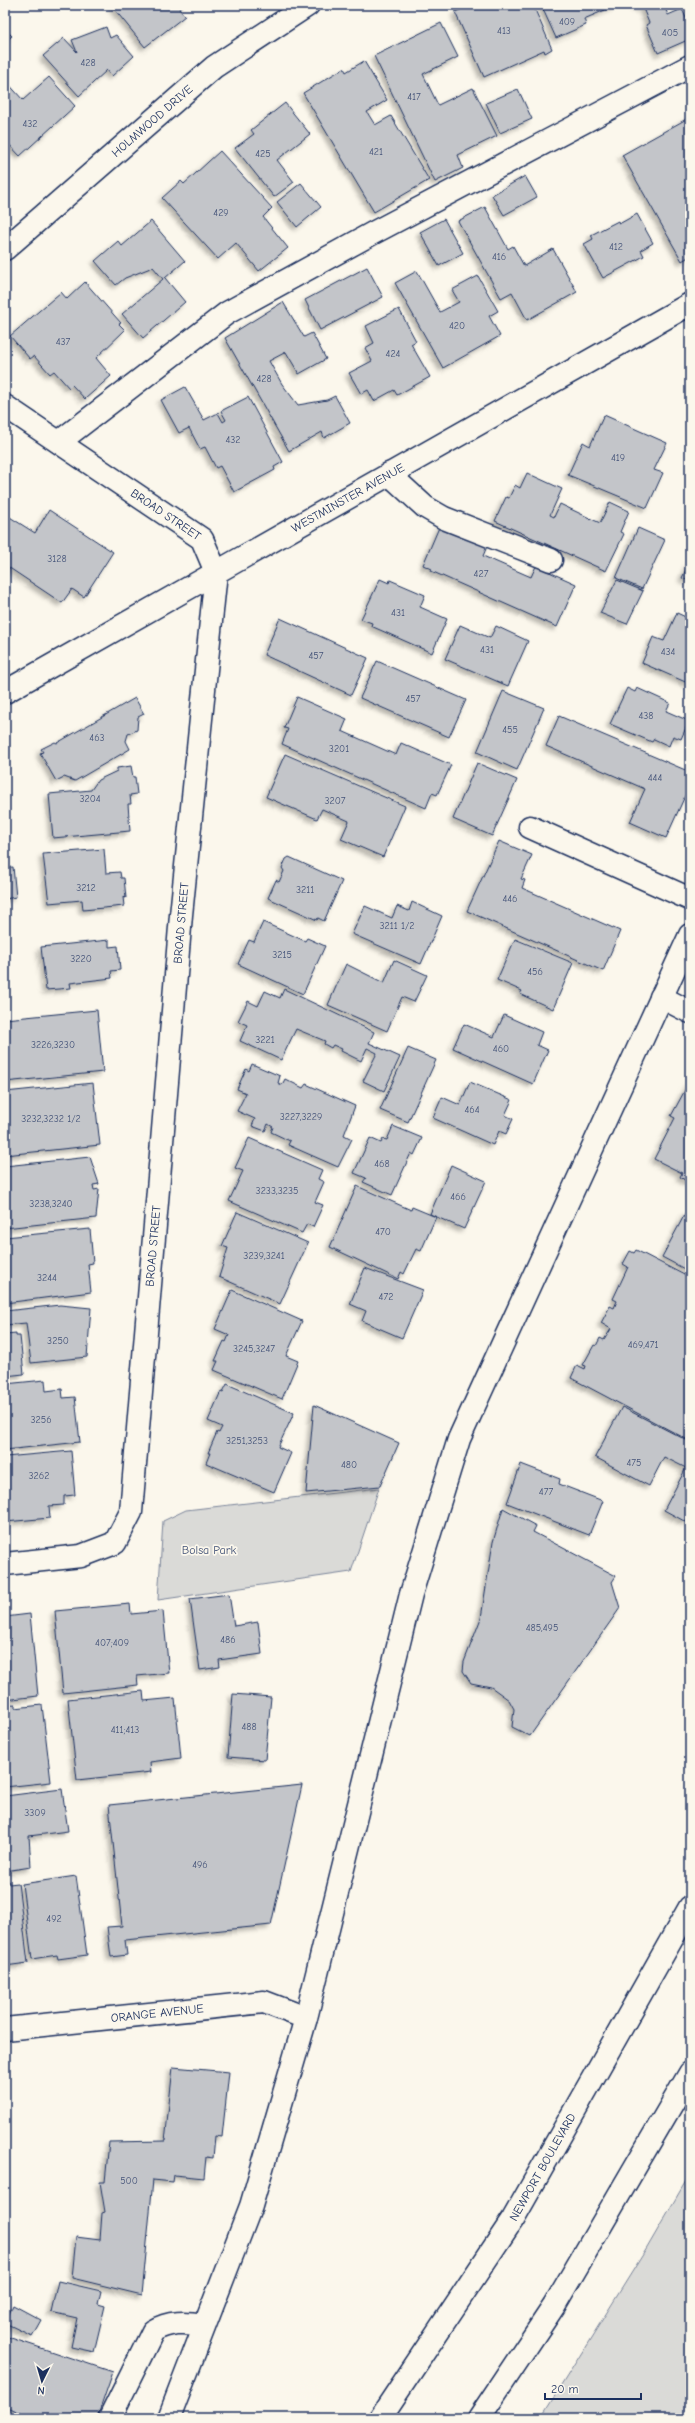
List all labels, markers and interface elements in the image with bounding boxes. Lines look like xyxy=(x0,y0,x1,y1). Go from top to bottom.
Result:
house number: 409 xyxy=(559,16,575,28)
house number: 413 xyxy=(497,25,511,37)
house number: 405 xyxy=(662,27,678,39)
house number: 428 xyxy=(80,57,96,69)
street label: HOLMWOOD DRIVE xyxy=(109,82,195,160)
house number: 417 xyxy=(407,91,421,103)
house number: 432 xyxy=(22,118,38,130)
house number: 421 xyxy=(369,146,383,158)
house number: 425 xyxy=(255,148,271,160)
house number: 429 xyxy=(213,207,229,219)
house number: 412 xyxy=(609,241,623,253)
house number: 416 xyxy=(492,251,506,263)
house number: 420 xyxy=(449,320,465,332)
house number: 437 xyxy=(56,336,71,348)
house number: 424 xyxy=(386,348,401,360)
house number: 428 xyxy=(256,373,272,385)
house number: 432 xyxy=(225,434,241,446)
house number: 419 xyxy=(611,452,625,464)
street label: WESTMINSTER AVENUE xyxy=(289,460,407,535)
street label: BROAD STREET xyxy=(128,486,204,544)
house number: 3128 xyxy=(47,553,67,565)
house number: 427 xyxy=(474,568,489,580)
house number: 431 xyxy=(391,607,405,619)
house number: 431 xyxy=(480,644,494,656)
house number: 434 xyxy=(661,646,676,658)
house number: 457 xyxy=(309,650,324,662)
house number: 457 xyxy=(406,693,421,705)
house number: 438 xyxy=(638,710,654,722)
house number: 455 xyxy=(502,724,518,736)
house number: 463 xyxy=(89,732,105,744)
house number: 3201 xyxy=(329,743,349,755)
house number: 444 xyxy=(648,772,662,784)
house number: 3204 xyxy=(79,793,101,805)
house number: 3207 xyxy=(324,795,346,807)
street label: BROAD STREET xyxy=(170,881,192,964)
house number: 3212 xyxy=(76,882,96,894)
house number: 3211 xyxy=(296,884,314,896)
house number: 446 xyxy=(502,893,518,905)
house number: 3211 1/2 xyxy=(379,920,415,932)
house number: 3215 xyxy=(272,949,292,961)
house number: 3220 xyxy=(70,953,92,965)
house number: 456 xyxy=(527,966,543,978)
house number: 3221 xyxy=(255,1034,275,1046)
house number: 3226,3230 xyxy=(31,1039,75,1051)
house number: 460 xyxy=(493,1043,509,1055)
house number: 464 xyxy=(464,1104,480,1116)
house number: 3227,3229 xyxy=(280,1111,322,1123)
house number: 3232,3232 1/2 xyxy=(21,1113,81,1125)
house number: 468 xyxy=(374,1158,390,1170)
house number: 3233,3235 xyxy=(256,1185,298,1197)
house number: 466 xyxy=(450,1191,466,1203)
house number: 3238,3240 xyxy=(29,1198,73,1210)
street label: BROAD STREET xyxy=(142,1204,164,1287)
house number: 470 xyxy=(375,1226,391,1238)
house number: 3239,3241 xyxy=(243,1250,285,1262)
house number: 3244 xyxy=(37,1272,57,1284)
house number: 472 xyxy=(379,1291,393,1303)
house number: 3250 xyxy=(47,1335,69,1347)
house number: 469,471 xyxy=(628,1339,658,1351)
house number: 3245,3247 xyxy=(233,1343,275,1355)
house number: 3256 xyxy=(30,1414,52,1426)
house number: 3251,3253 xyxy=(226,1435,268,1447)
house number: 475 xyxy=(627,1457,642,1469)
house number: 480 xyxy=(341,1459,357,1471)
house number: 3262 xyxy=(29,1470,49,1482)
house number: 477 xyxy=(539,1486,553,1498)
park label: Bolsa Park xyxy=(182,1543,236,1557)
house number: 485,495 xyxy=(526,1622,558,1634)
house number: 486 xyxy=(220,1634,236,1646)
house number: 407;409 xyxy=(95,1637,129,1649)
house number: 488 xyxy=(241,1721,257,1733)
house number: 411;413 xyxy=(111,1724,139,1736)
house number: 3309 xyxy=(24,1807,46,1819)
house number: 496 xyxy=(192,1859,208,1871)
house number: 492 xyxy=(46,1913,62,1925)
street label: ORANGE AVENUE xyxy=(110,2001,204,2025)
street label: NEWPORT BOULEVARD xyxy=(506,2111,579,2223)
house number: 500 xyxy=(120,2175,138,2187)
north arrow xyxy=(22,2361,62,2401)
scale bar xyxy=(545,2375,641,2401)
text: 20 m xyxy=(551,2382,579,2396)
text: N xyxy=(37,2384,45,2397)

